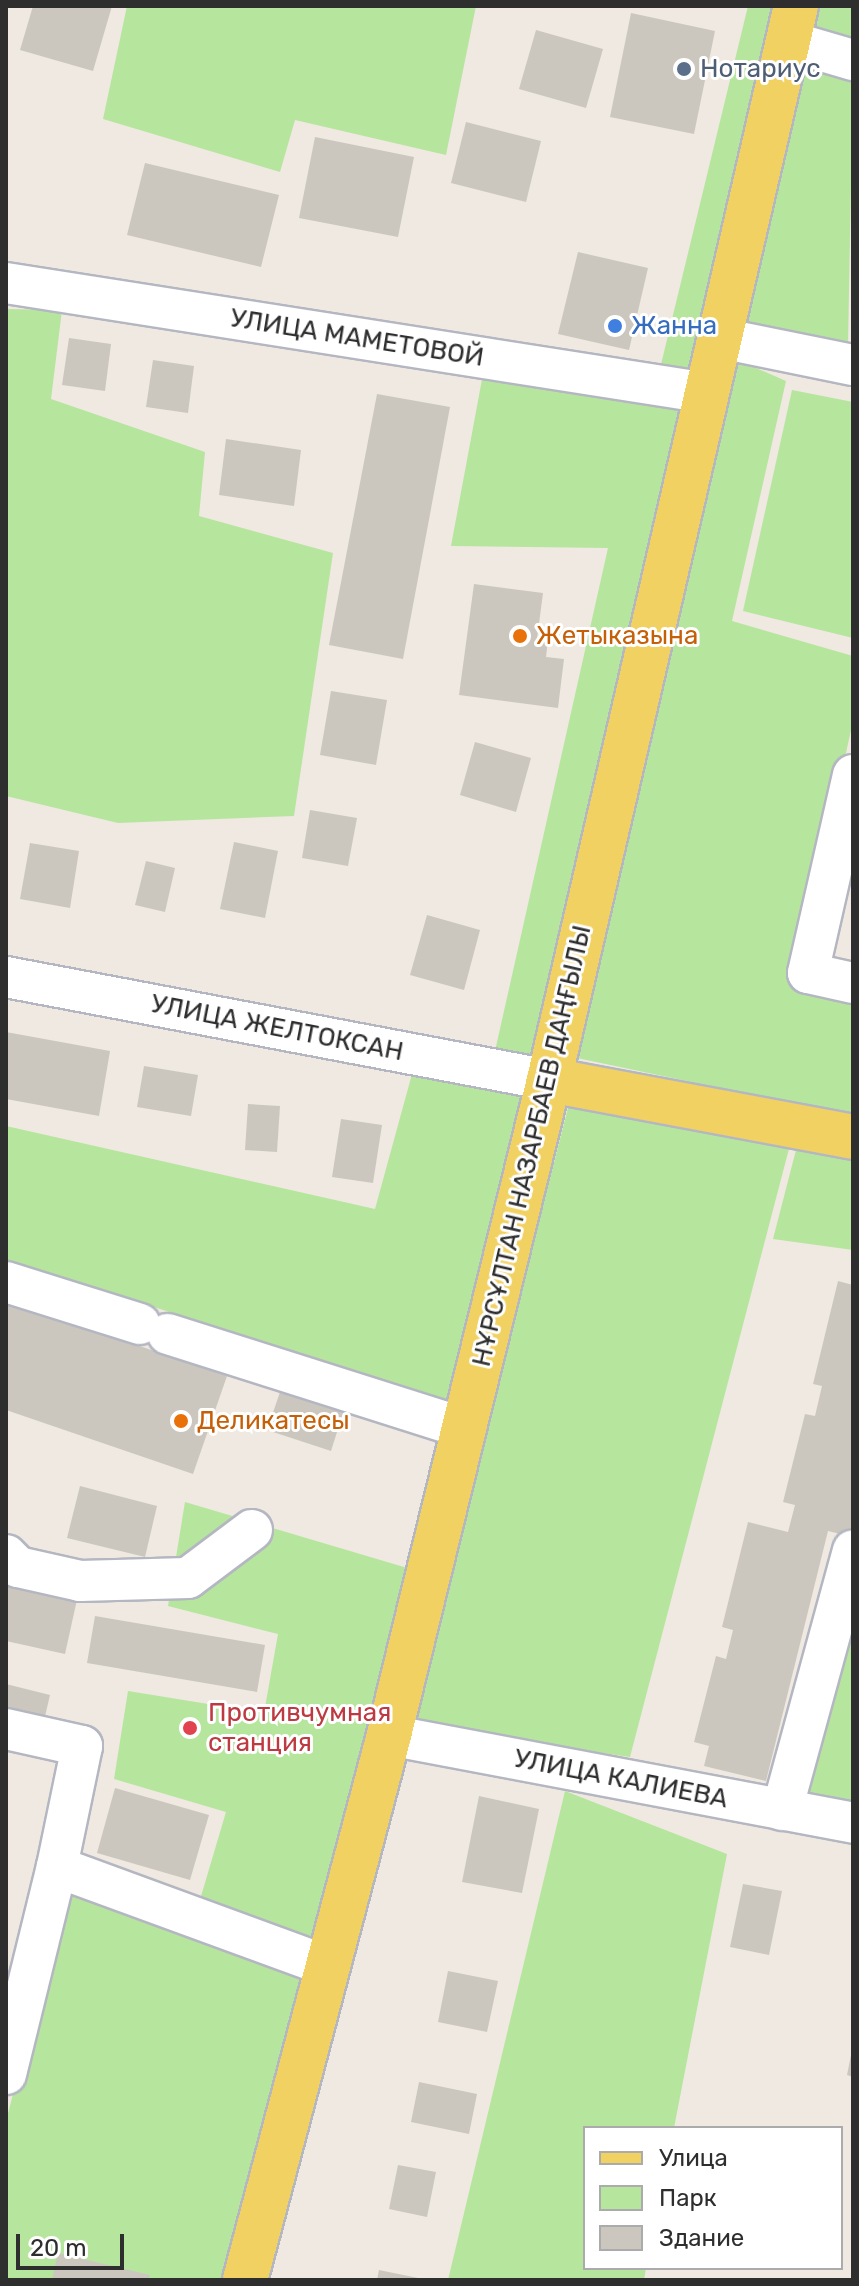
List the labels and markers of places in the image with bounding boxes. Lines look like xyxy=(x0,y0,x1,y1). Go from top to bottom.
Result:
place label: Нотариус xyxy=(700,53,821,85)
marker: Нотариус xyxy=(675,60,693,78)
place label: Жанна xyxy=(631,310,717,342)
marker: Жанна xyxy=(606,317,624,335)
place label: Жетыказына xyxy=(536,620,698,652)
marker: Жетыказына xyxy=(511,627,529,645)
place label: Деликатесы xyxy=(197,1405,350,1437)
marker: Деликатесы xyxy=(172,1412,190,1430)
place label: Противчумная станция xyxy=(208,1697,391,1758)
marker: Противчумная станция xyxy=(179,1717,201,1739)

